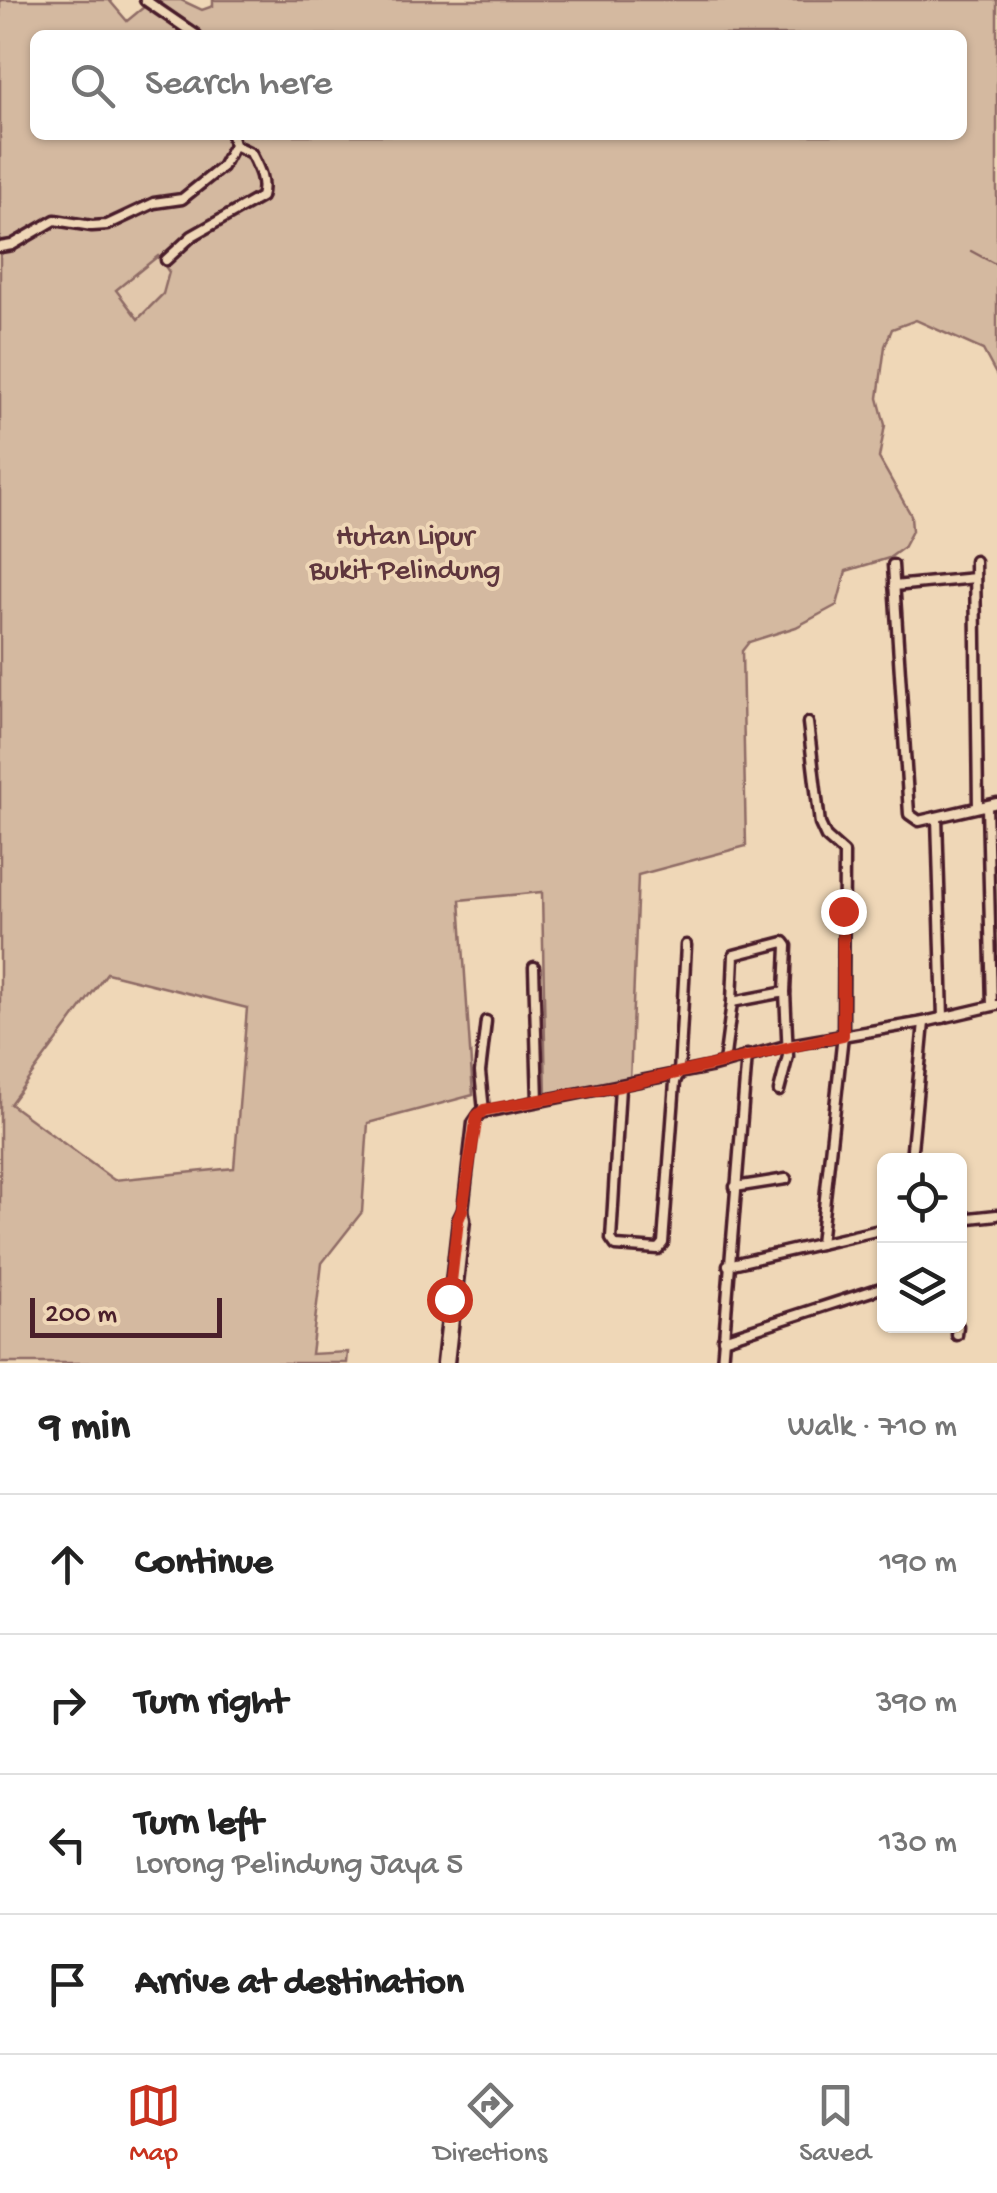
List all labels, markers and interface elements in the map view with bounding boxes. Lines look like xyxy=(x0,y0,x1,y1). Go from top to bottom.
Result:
search box xyxy=(30,30,967,140)
icon: search xyxy=(65,58,120,113)
text: Search here xyxy=(145,63,332,107)
park label: Hutan Lipur Bukit Pelindung xyxy=(308,521,501,590)
route end xyxy=(821,889,867,935)
map controls xyxy=(877,1153,967,1333)
button: locate xyxy=(877,1153,967,1243)
button: layers xyxy=(877,1243,967,1333)
route start xyxy=(427,1277,473,1323)
scale bar xyxy=(30,1293,222,1338)
text: 200 m xyxy=(45,1299,117,1332)
text: 9 min xyxy=(40,1404,130,1453)
text: Walk · 710 m xyxy=(787,1409,957,1447)
icon: ahead xyxy=(40,1537,95,1592)
text: Continue xyxy=(135,1542,273,1586)
text: 190 m xyxy=(880,1545,957,1583)
icon: right xyxy=(40,1677,95,1732)
text: Turn right xyxy=(135,1682,287,1726)
text: 390 m xyxy=(876,1685,957,1723)
text: Turn left xyxy=(135,1803,263,1847)
icon: left xyxy=(40,1817,95,1872)
text: 130 m xyxy=(879,1825,957,1863)
text: Lorong Pelindung Jaya 5 xyxy=(135,1847,463,1885)
icon: arrive xyxy=(40,1957,95,2012)
text: Arrive at destination xyxy=(135,1962,464,2006)
tab: Map xyxy=(126,2078,181,2171)
tab: Directions xyxy=(433,2078,547,2171)
tab: Saved xyxy=(799,2078,871,2171)

